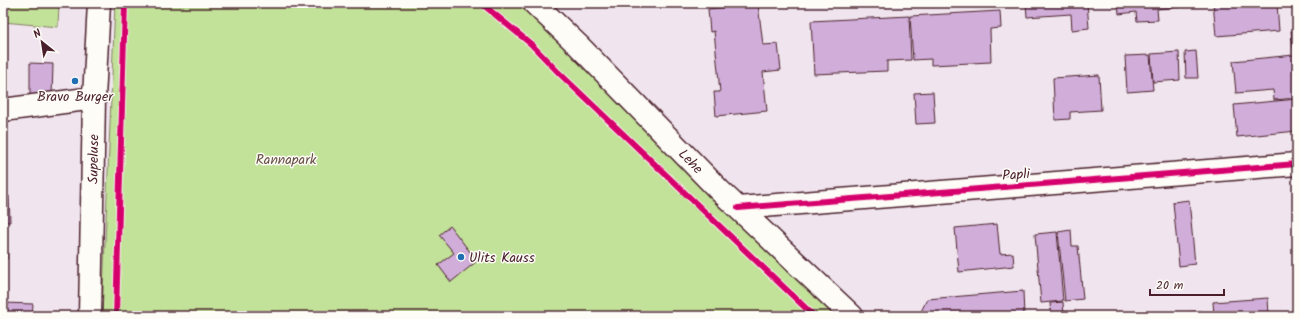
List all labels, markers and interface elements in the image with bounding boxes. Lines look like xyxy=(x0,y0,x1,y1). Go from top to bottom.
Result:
north arrow xyxy=(22,22,62,62)
text: N xyxy=(30,25,45,44)
marker: Bravo Burger xyxy=(70,76,80,86)
place label: Bravo Burger xyxy=(37,86,114,108)
street label: Supeluse xyxy=(83,133,105,184)
street label: Lehe xyxy=(673,144,708,180)
park label: Rannapark xyxy=(256,149,317,171)
street label: Papli xyxy=(1002,163,1031,187)
place label: Ulits Kauss xyxy=(469,247,535,269)
marker: Ulits Kauss xyxy=(456,252,466,262)
scale bar xyxy=(1150,271,1224,297)
text: 20 m xyxy=(1156,276,1184,295)

